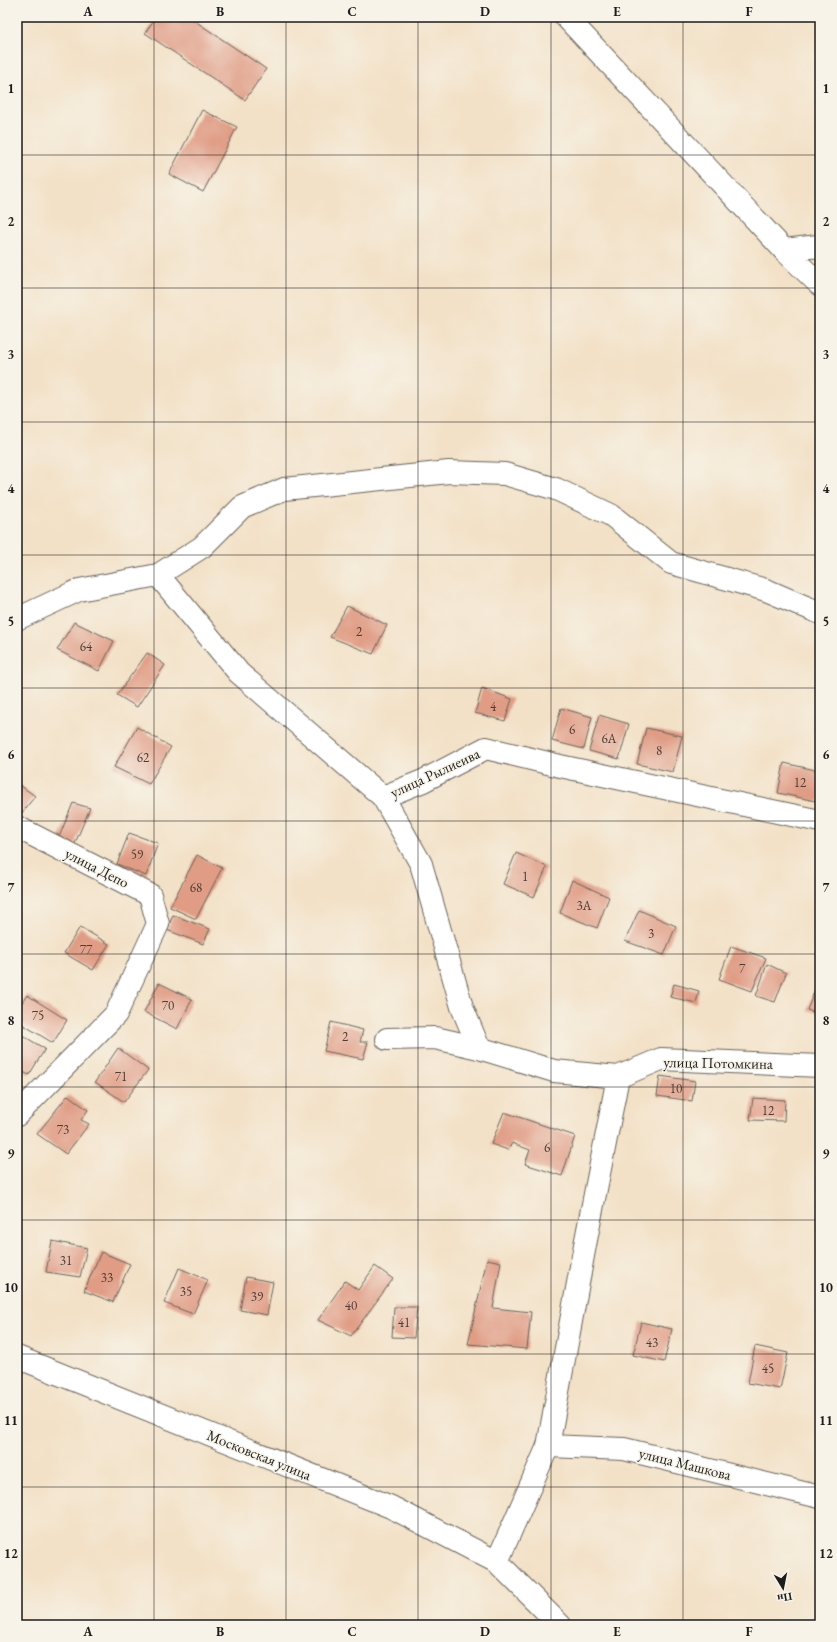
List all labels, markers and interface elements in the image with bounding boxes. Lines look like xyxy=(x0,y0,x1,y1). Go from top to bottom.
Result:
text: A xyxy=(82,3,93,20)
text: B xyxy=(216,3,224,20)
text: C xyxy=(347,3,357,20)
text: D xyxy=(480,3,490,20)
text: E xyxy=(613,3,621,20)
text: F xyxy=(745,3,753,20)
text: 1 xyxy=(8,80,15,97)
text: 1 xyxy=(823,80,830,97)
text: 2 xyxy=(8,213,15,230)
text: 2 xyxy=(823,213,830,230)
text: 3 xyxy=(8,346,15,363)
text: 3 xyxy=(823,346,830,363)
text: 4 xyxy=(8,480,15,497)
text: 4 xyxy=(823,480,830,497)
text: 5 xyxy=(8,613,14,630)
text: 5 xyxy=(823,613,829,630)
house number: 2 xyxy=(356,623,363,640)
house number: 64 xyxy=(80,638,93,655)
house number: 4 xyxy=(490,698,497,715)
house number: 6 xyxy=(569,721,575,738)
house number: 6А xyxy=(601,730,618,747)
house number: 8 xyxy=(656,742,662,759)
street label: улица Рылиеива xyxy=(387,743,483,802)
text: 6 xyxy=(8,746,15,763)
text: 6 xyxy=(823,746,830,763)
house number: 62 xyxy=(137,749,150,766)
house number: 12 xyxy=(794,774,807,791)
street label: улица Депо xyxy=(62,843,132,892)
house number: 59 xyxy=(131,846,144,863)
house number: 1 xyxy=(522,868,528,885)
text: 7 xyxy=(8,879,15,896)
house number: 68 xyxy=(190,879,202,896)
text: 7 xyxy=(823,879,830,896)
house number: 3А xyxy=(576,897,593,914)
house number: 3 xyxy=(648,925,654,942)
house number: 77 xyxy=(80,941,93,958)
house number: 7 xyxy=(739,960,746,977)
house number: 70 xyxy=(162,997,174,1014)
house number: 75 xyxy=(32,1007,44,1024)
text: 8 xyxy=(8,1012,15,1029)
text: 8 xyxy=(823,1012,830,1029)
house number: 2 xyxy=(342,1028,349,1045)
street label: улица Потомкина xyxy=(663,1052,773,1073)
house number: 71 xyxy=(115,1068,127,1085)
house number: 10 xyxy=(670,1080,682,1097)
house number: 12 xyxy=(762,1102,775,1119)
house number: 73 xyxy=(57,1121,69,1138)
house number: 6 xyxy=(544,1139,550,1156)
text: 9 xyxy=(8,1145,15,1162)
text: 9 xyxy=(823,1145,830,1162)
house number: 31 xyxy=(60,1252,72,1269)
house number: 33 xyxy=(101,1269,113,1286)
text: 10 xyxy=(4,1279,18,1296)
text: 10 xyxy=(819,1279,833,1296)
house number: 35 xyxy=(180,1283,192,1300)
house number: 39 xyxy=(251,1288,264,1305)
house number: 40 xyxy=(345,1297,357,1314)
house number: 41 xyxy=(398,1314,410,1331)
house number: 43 xyxy=(646,1334,658,1351)
house number: 45 xyxy=(762,1360,774,1377)
text: 11 xyxy=(4,1412,18,1429)
text: 11 xyxy=(819,1412,833,1429)
street label: Московская улица xyxy=(204,1425,314,1484)
street label: улица Машкова xyxy=(637,1443,733,1484)
text: 12 xyxy=(4,1545,18,1562)
text: 12 xyxy=(819,1545,833,1562)
north arrow xyxy=(763,1568,803,1608)
text: Пн xyxy=(775,1590,793,1606)
text: A xyxy=(82,1623,93,1640)
text: B xyxy=(216,1623,224,1640)
text: C xyxy=(347,1623,357,1640)
text: D xyxy=(480,1623,490,1640)
text: E xyxy=(613,1623,621,1640)
text: F xyxy=(745,1623,753,1640)

